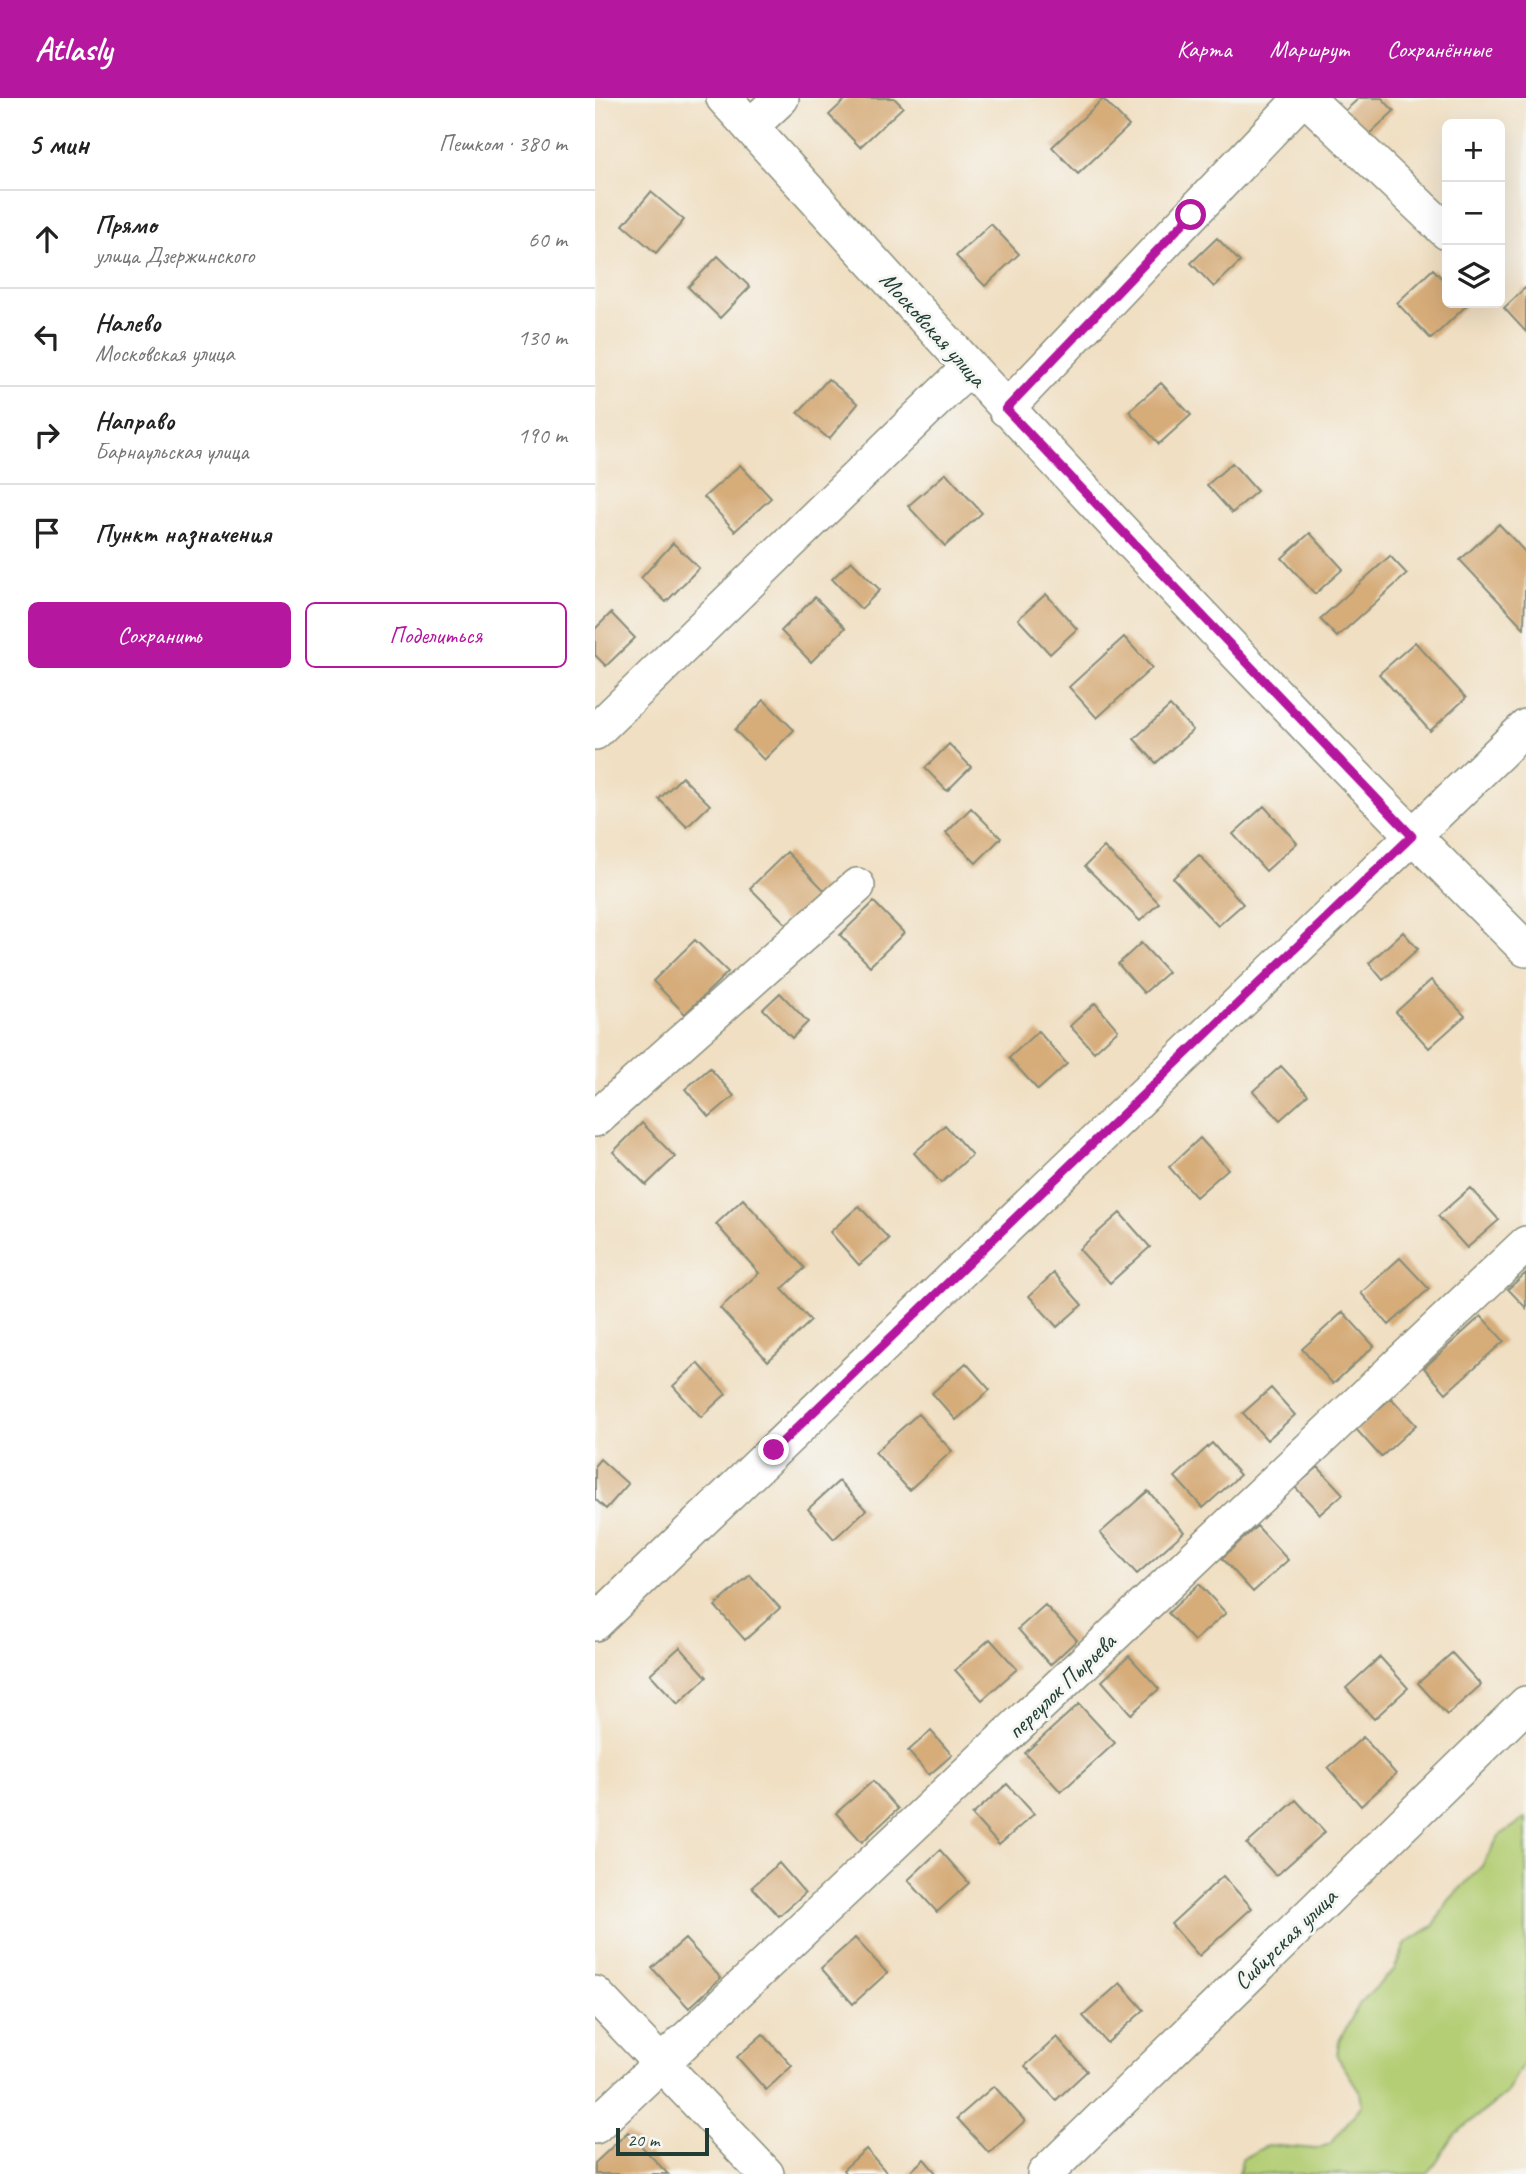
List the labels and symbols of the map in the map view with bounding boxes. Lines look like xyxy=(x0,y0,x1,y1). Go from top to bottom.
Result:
route start xyxy=(1175,199,1206,230)
street label: Московская улица xyxy=(873,265,994,394)
route end xyxy=(758,1434,789,1465)
street label: переулок Пырьева xyxy=(1000,1626,1123,1745)
street label: Сибирская улица xyxy=(1227,1881,1344,1996)
scale bar xyxy=(616,2125,709,2157)

